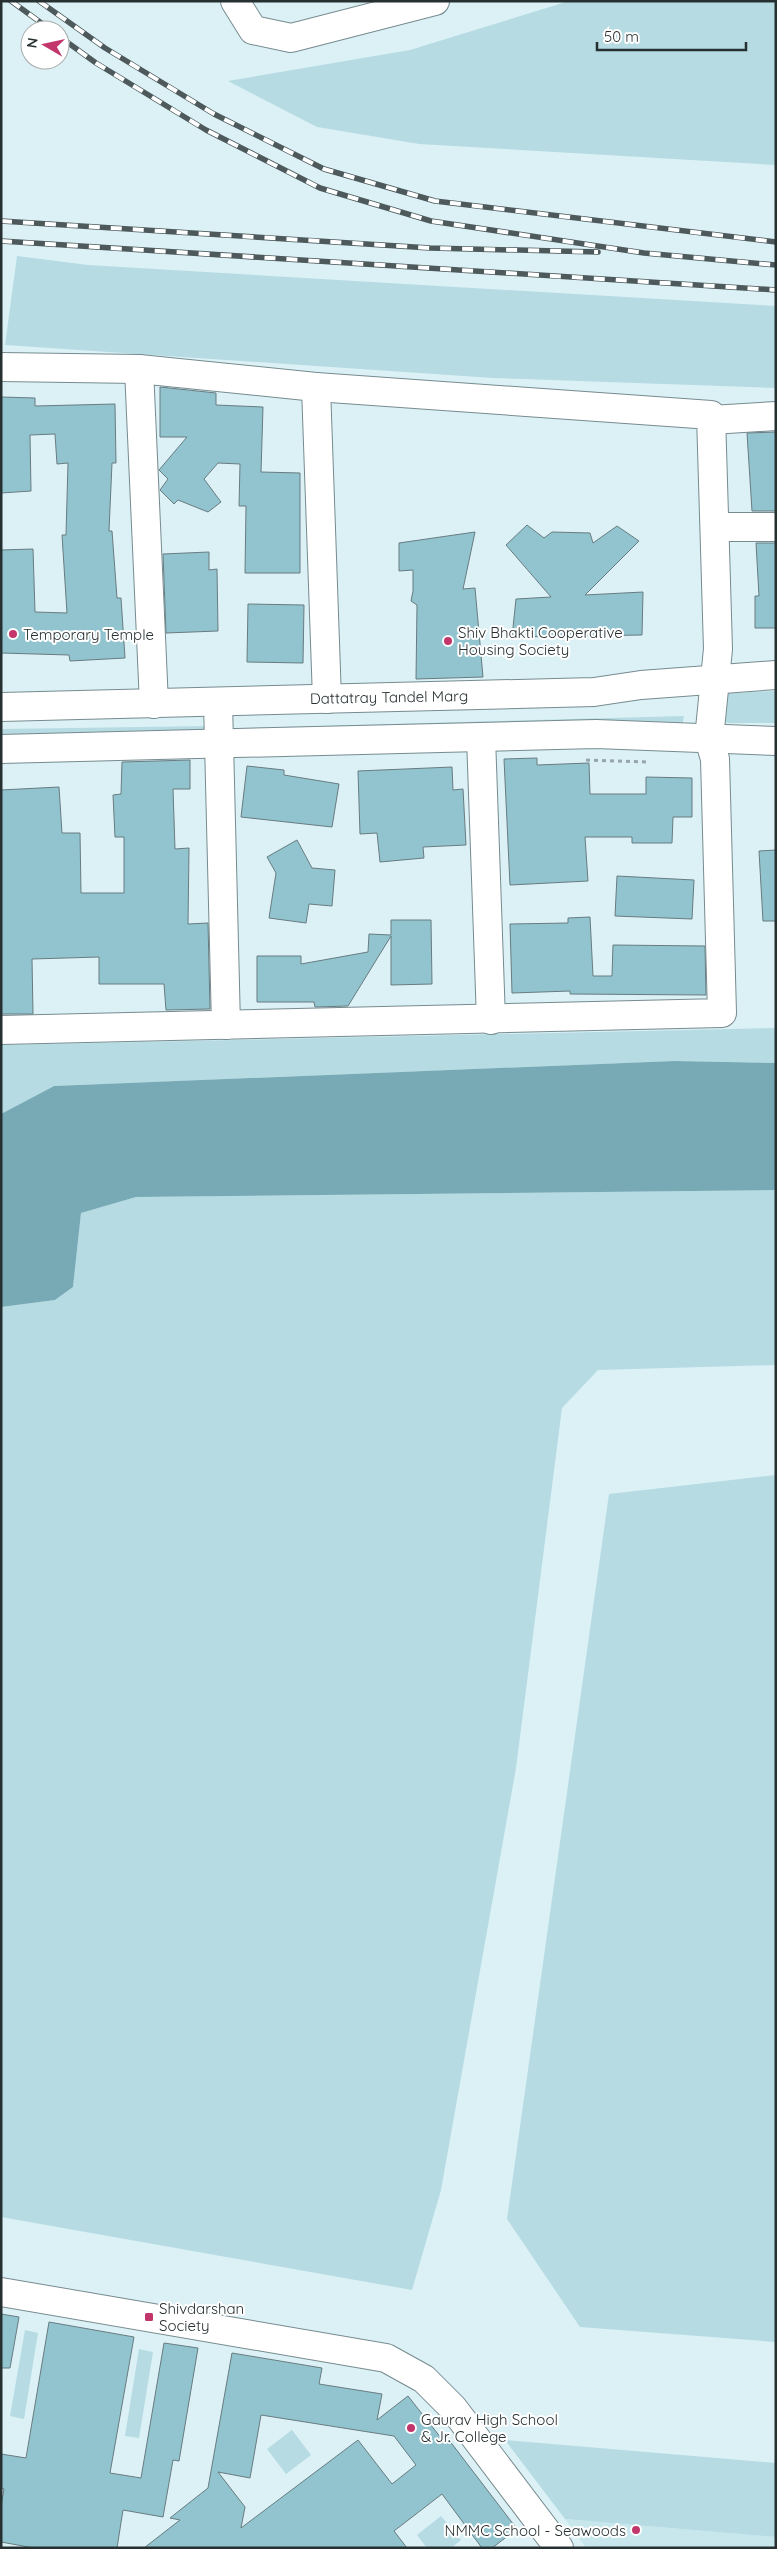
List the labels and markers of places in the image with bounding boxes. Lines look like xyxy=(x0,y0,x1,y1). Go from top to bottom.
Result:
place label: Shiv Bhakti Cooperative Housing Society xyxy=(458,623,623,659)
place label: Temporary Temple xyxy=(23,625,154,644)
marker: Temporary Temple xyxy=(7,628,19,640)
marker: Shiv Bhakti Cooperative Housing Society xyxy=(442,635,454,647)
place label: Shivdarshan Society xyxy=(159,2299,244,2335)
marker: Shivdarshan Society xyxy=(143,2311,155,2323)
place label: Gaurav High School & Jr. College xyxy=(421,2410,558,2446)
marker: Gaurav High School & Jr. College xyxy=(405,2422,417,2434)
place label: NMMC School - Seawoods xyxy=(445,2521,626,2540)
marker: NMMC School - Seawoods xyxy=(630,2524,642,2536)

